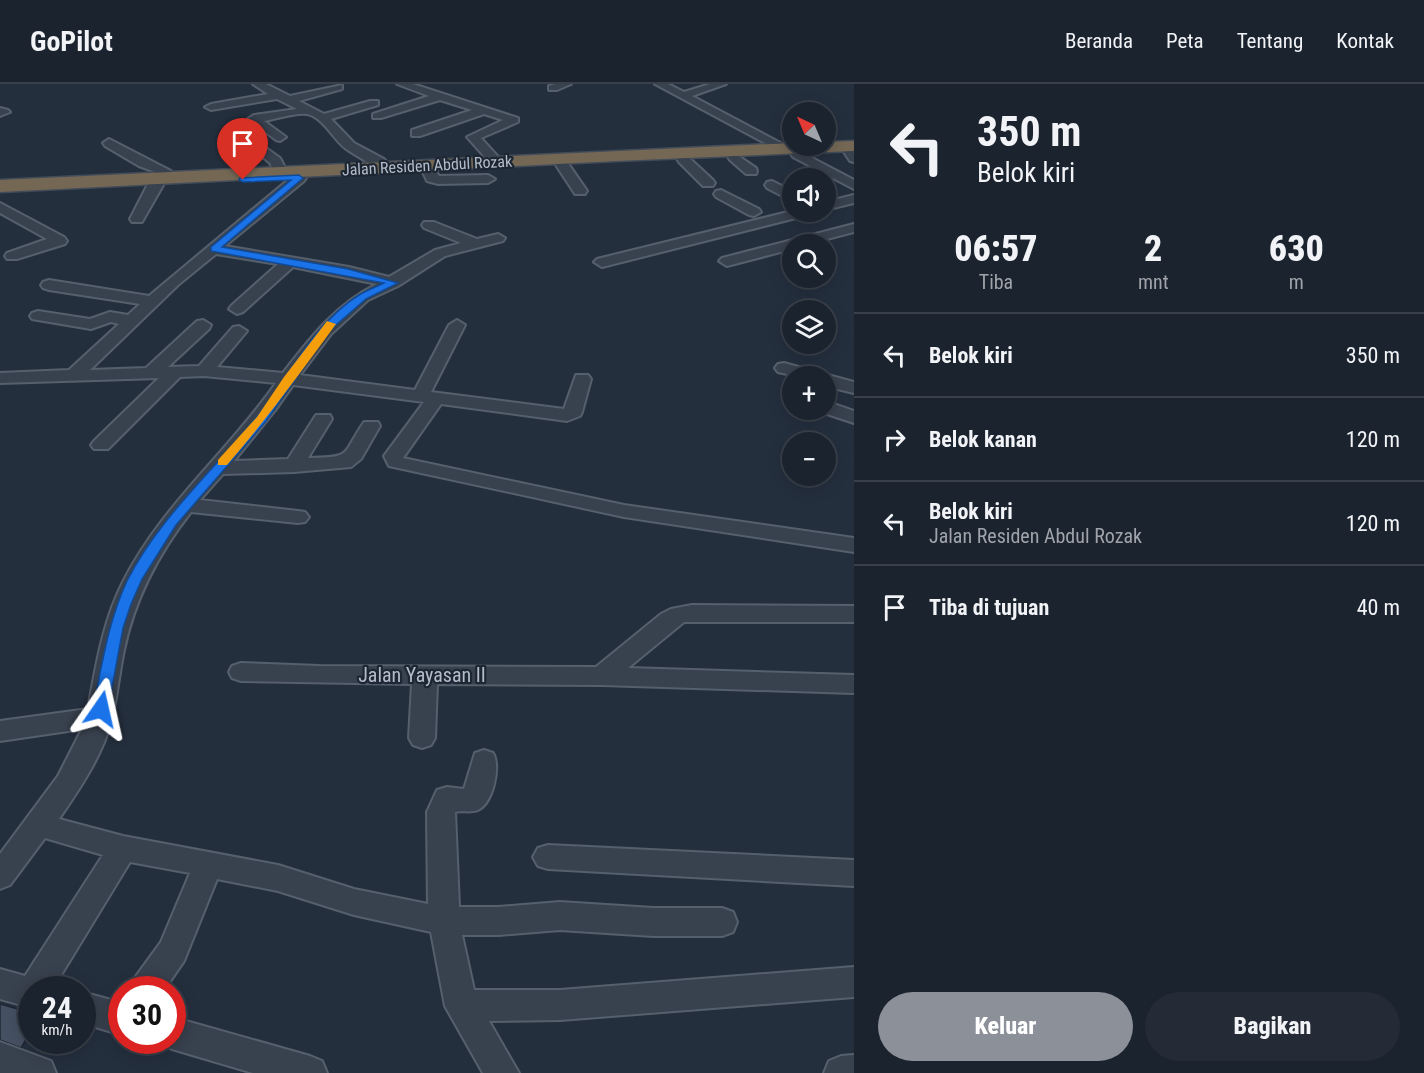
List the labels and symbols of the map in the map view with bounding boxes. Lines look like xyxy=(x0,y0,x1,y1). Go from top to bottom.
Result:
north arrow xyxy=(782,102,836,156)
pin xyxy=(217,118,268,180)
street label: Jalan Residen Abdul Rozak xyxy=(341,152,513,179)
street label: Jalan Yayasan II xyxy=(358,663,486,687)
position arrow xyxy=(69,677,133,741)
speed limit sign: 30 xyxy=(108,976,186,1054)

